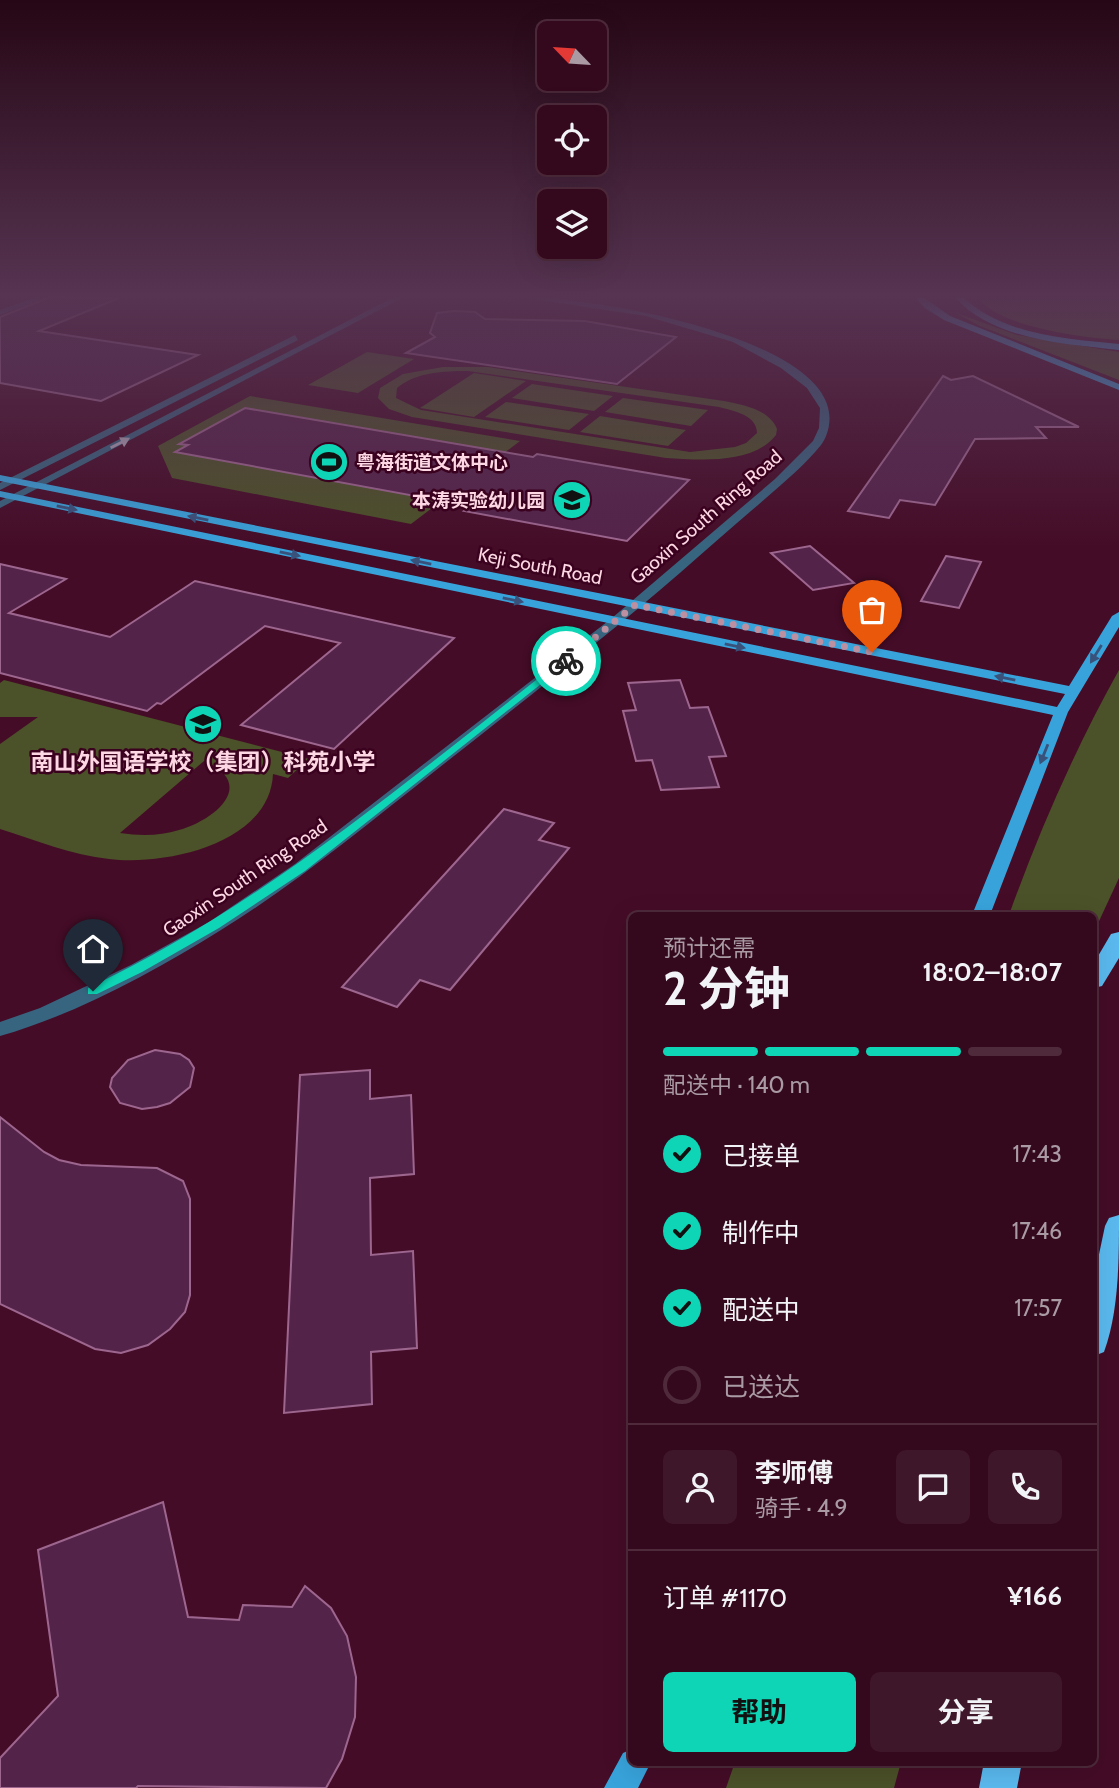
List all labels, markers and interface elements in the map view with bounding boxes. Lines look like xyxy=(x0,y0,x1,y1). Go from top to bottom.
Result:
north arrow xyxy=(537,21,607,91)
map controls xyxy=(537,21,607,259)
button: locate xyxy=(537,105,607,175)
button: layers xyxy=(537,189,607,259)
one-way arrow xyxy=(110,437,130,449)
sports icon: 粤海街道文体中心 xyxy=(308,441,350,483)
street label: Gaoxin South Ring Road xyxy=(626,445,786,589)
place label: 粤海街道文体中心 xyxy=(356,451,508,474)
school or university icon: 本涛实验幼儿园 xyxy=(551,479,593,521)
place label: 本涛实验幼儿园 xyxy=(412,489,545,512)
one-way arrow xyxy=(56,503,78,514)
one-way arrow xyxy=(187,512,209,523)
street label: Keji South Road xyxy=(476,543,604,589)
one-way arrow xyxy=(279,549,301,560)
one-way arrow xyxy=(410,556,432,567)
pin xyxy=(842,580,902,652)
icon: bag xyxy=(853,591,891,629)
one-way arrow xyxy=(502,594,524,605)
courier xyxy=(531,626,601,696)
one-way arrow xyxy=(724,640,746,651)
icon: bike xyxy=(547,642,585,680)
one-way arrow xyxy=(1089,644,1102,663)
one-way arrow xyxy=(994,672,1016,683)
school or university icon: 南山外国语学校（集团）科苑小学 xyxy=(182,703,224,745)
one-way arrow xyxy=(1039,743,1050,764)
place label: 南山外国语学校（集团）科苑小学 xyxy=(31,748,376,776)
street label: Gaoxin South Ring Road xyxy=(158,814,332,942)
pin xyxy=(63,919,123,991)
icon: home xyxy=(74,930,112,968)
text: 预计还需 xyxy=(663,934,755,962)
text: 18:02–18:07 xyxy=(922,956,1062,988)
text: 2 分钟 xyxy=(663,961,790,1017)
text: 配送中 · 140 m xyxy=(663,1071,810,1099)
icon: check xyxy=(663,1135,701,1173)
text: 已接单 xyxy=(722,1140,800,1172)
text: 17:43 xyxy=(1012,1140,1062,1168)
icon: check xyxy=(663,1212,701,1250)
text: 制作中 xyxy=(722,1217,800,1249)
text: 17:46 xyxy=(1012,1217,1062,1245)
icon: check xyxy=(663,1289,701,1327)
text: 配送中 xyxy=(722,1294,800,1326)
text: 17:57 xyxy=(1014,1294,1062,1322)
text: 已送达 xyxy=(722,1371,800,1403)
button: person xyxy=(663,1450,737,1524)
button: chat xyxy=(896,1450,970,1524)
button: phone xyxy=(988,1450,1062,1524)
text: 李师傅 xyxy=(755,1457,833,1489)
text: 骑手 · 4.9 xyxy=(755,1494,848,1522)
text: ¥166 xyxy=(1007,1580,1062,1612)
text: 订单 #1170 xyxy=(663,1582,787,1614)
button: 帮助 xyxy=(663,1672,856,1752)
button: 分享 xyxy=(870,1672,1062,1752)

